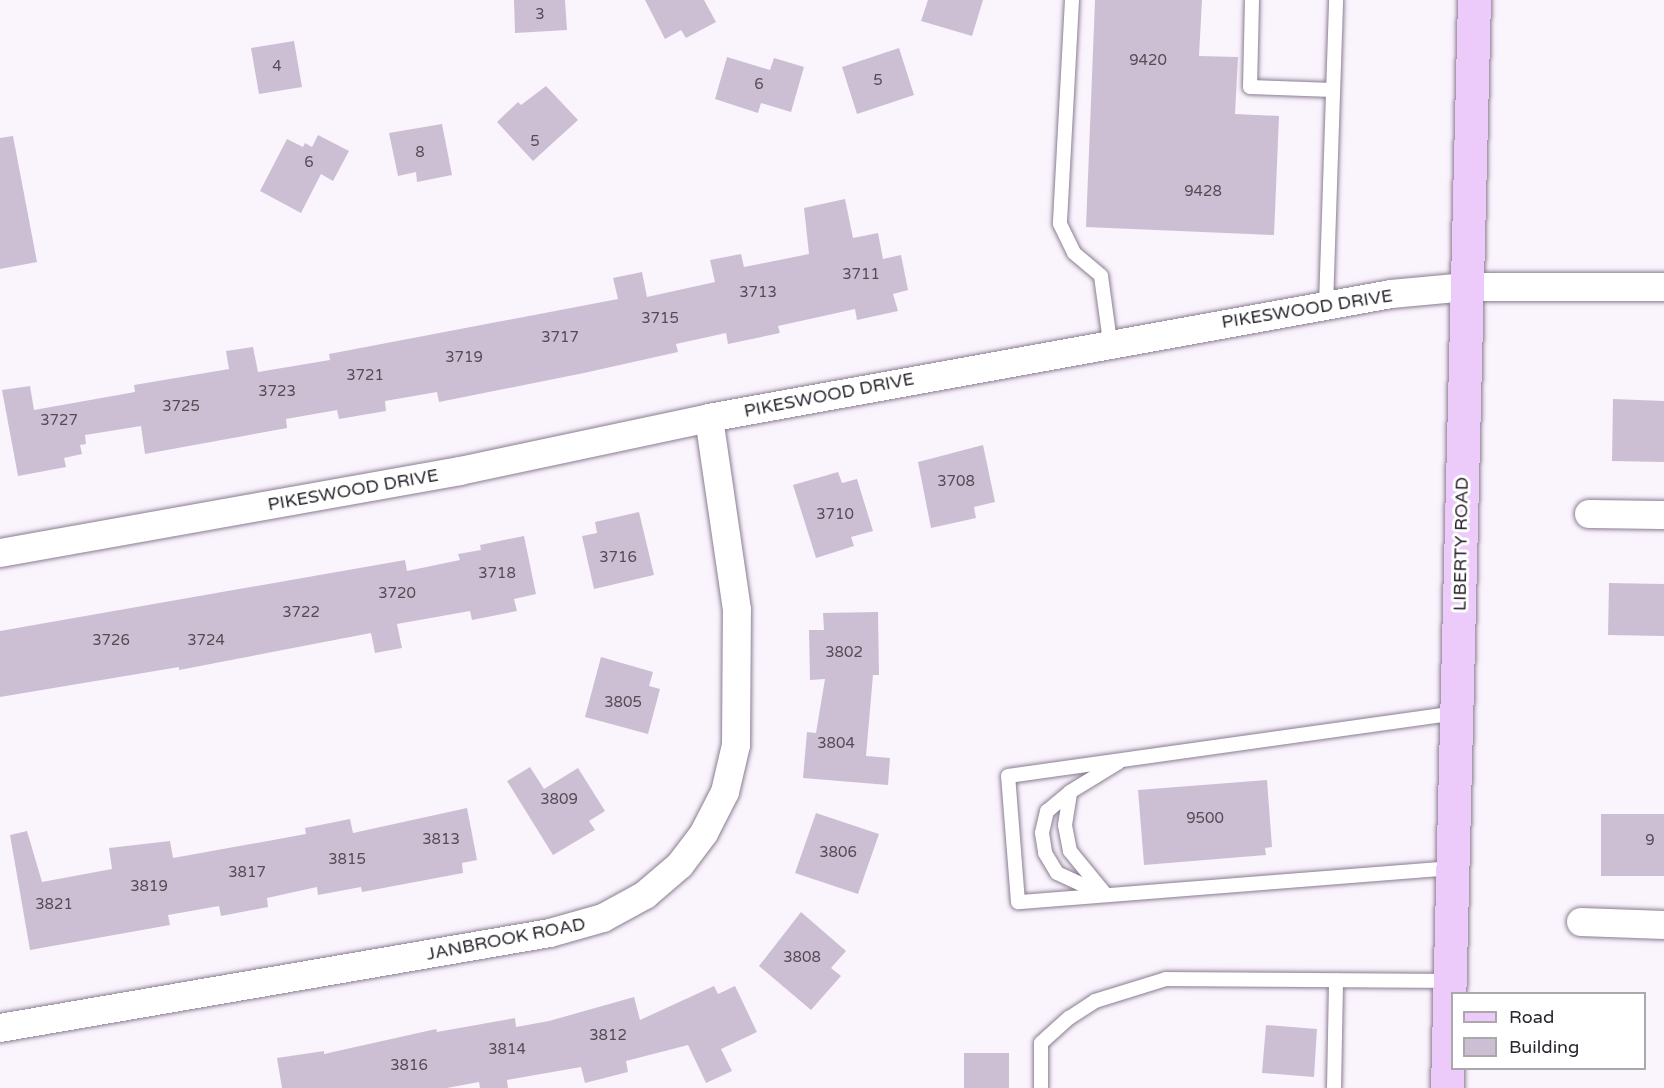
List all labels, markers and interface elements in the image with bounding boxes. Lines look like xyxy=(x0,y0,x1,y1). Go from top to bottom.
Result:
house number: 3 xyxy=(535,6,545,24)
house number: 9420 xyxy=(1129,52,1167,70)
house number: 4 xyxy=(272,58,282,76)
house number: 5 xyxy=(873,72,883,90)
house number: 6 xyxy=(754,76,764,94)
house number: 5 xyxy=(530,133,540,151)
house number: 8 xyxy=(415,144,425,162)
house number: 6 xyxy=(304,154,314,172)
house number: 9428 xyxy=(1184,183,1222,201)
house number: 3711 xyxy=(842,266,880,284)
house number: 3713 xyxy=(739,284,777,302)
street label: PIKESWOOD DRIVE xyxy=(1220,285,1394,333)
house number: 3715 xyxy=(641,310,679,328)
house number: 3717 xyxy=(541,329,579,347)
house number: 3719 xyxy=(445,349,483,367)
house number: 3721 xyxy=(346,367,384,385)
street label: PIKESWOOD DRIVE xyxy=(742,368,916,422)
house number: 3723 xyxy=(258,383,296,401)
house number: 3725 xyxy=(162,398,200,416)
house number: 3727 xyxy=(40,412,78,430)
street label: PIKESWOOD DRIVE xyxy=(266,464,440,516)
house number: 3708 xyxy=(937,473,975,491)
street label: LIBERTY ROAD xyxy=(1449,477,1473,611)
house number: 3710 xyxy=(816,506,854,524)
house number: 3716 xyxy=(599,549,637,567)
house number: 3718 xyxy=(478,565,516,583)
house number: 3720 xyxy=(378,585,416,603)
house number: 3722 xyxy=(282,604,320,622)
house number: 3726 xyxy=(92,632,130,650)
house number: 3724 xyxy=(187,632,225,650)
house number: 3802 xyxy=(825,644,863,662)
house number: 3805 xyxy=(604,694,642,712)
house number: 3804 xyxy=(817,735,855,753)
house number: 3809 xyxy=(540,791,578,809)
house number: 9500 xyxy=(1186,810,1224,828)
house number: 3813 xyxy=(422,831,460,849)
house number: 9 xyxy=(1645,832,1655,850)
house number: 3806 xyxy=(819,844,857,862)
house number: 3815 xyxy=(328,851,366,869)
house number: 3817 xyxy=(228,864,266,882)
house number: 3819 xyxy=(130,878,168,896)
house number: 3821 xyxy=(35,896,73,914)
street label: JANBROOK ROAD xyxy=(425,913,587,965)
house number: 3808 xyxy=(783,949,821,967)
legend xyxy=(1451,992,1646,1070)
text: Road xyxy=(1509,1006,1554,1028)
house number: 3812 xyxy=(589,1027,627,1045)
text: Building xyxy=(1509,1036,1579,1058)
house number: 3814 xyxy=(488,1041,526,1059)
house number: 3816 xyxy=(390,1057,428,1075)

